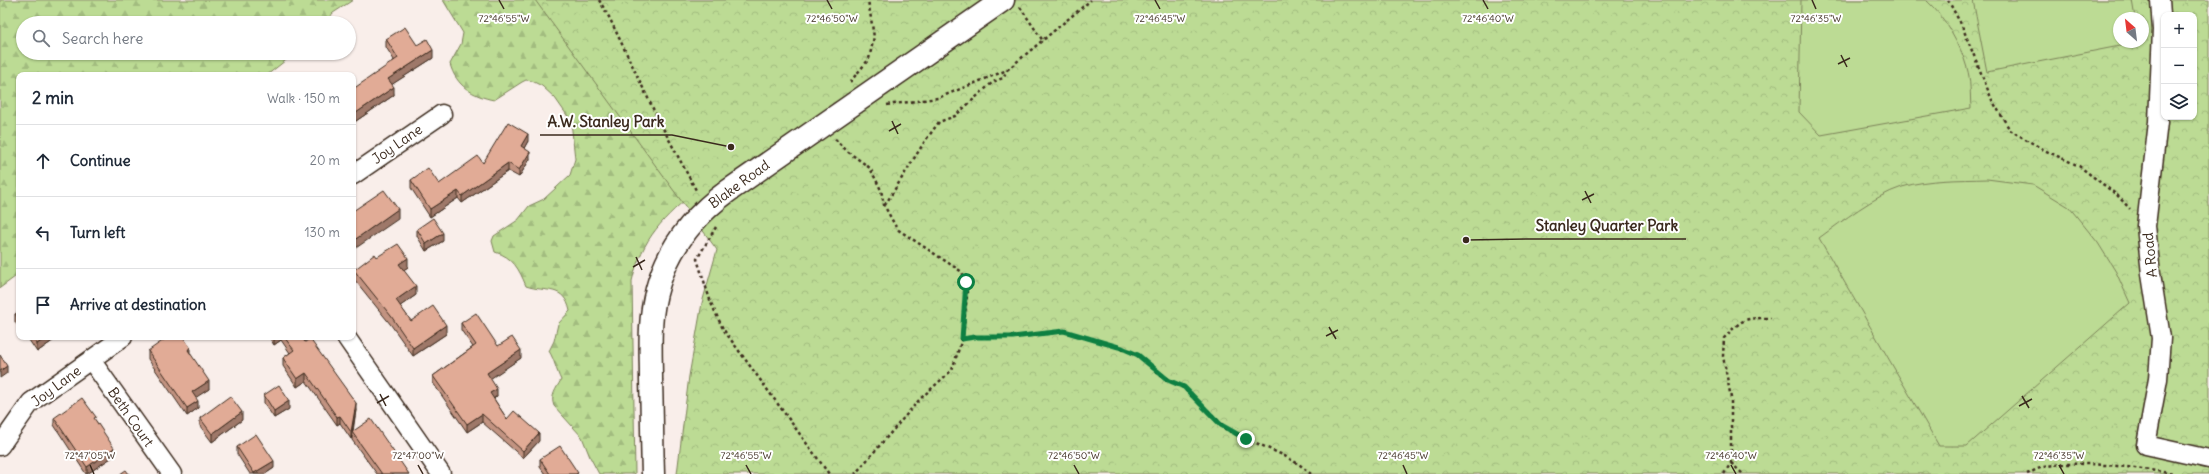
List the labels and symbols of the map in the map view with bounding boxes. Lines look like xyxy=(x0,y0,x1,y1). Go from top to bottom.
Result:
text: 72°46'55"W xyxy=(479,12,529,25)
text: 72°46'50"W xyxy=(806,12,858,25)
text: 72°46'45"W xyxy=(1135,12,1185,25)
text: 72°46'40"W xyxy=(1462,12,1514,25)
text: 72°46'35"W xyxy=(1791,12,1841,25)
north arrow xyxy=(2113,12,2149,48)
callout: A.W. Stanley Park xyxy=(540,108,672,135)
text: A.W. Stanley Park xyxy=(548,112,665,132)
street label: Joy Lane xyxy=(368,120,426,168)
street label: Blake Road xyxy=(705,156,773,212)
callout: Stanley Quarter Park xyxy=(1528,212,1686,239)
text: Stanley Quarter Park xyxy=(1536,216,1678,236)
street label: A Road xyxy=(2139,232,2161,278)
route start xyxy=(957,273,975,291)
street label: Joy Lane xyxy=(28,362,84,410)
street label: Beth Court xyxy=(104,384,158,450)
route end xyxy=(1237,430,1255,448)
text: 72°47'05"W xyxy=(65,449,115,462)
text: 72°47'00"W xyxy=(392,449,444,462)
text: 72°46'55"W xyxy=(721,449,771,462)
text: 72°46'50"W xyxy=(1048,449,1100,462)
text: 72°46'45"W xyxy=(1378,449,1428,462)
text: 72°46'40"W xyxy=(1705,449,1757,462)
text: 72°46'35"W xyxy=(2034,449,2084,462)

